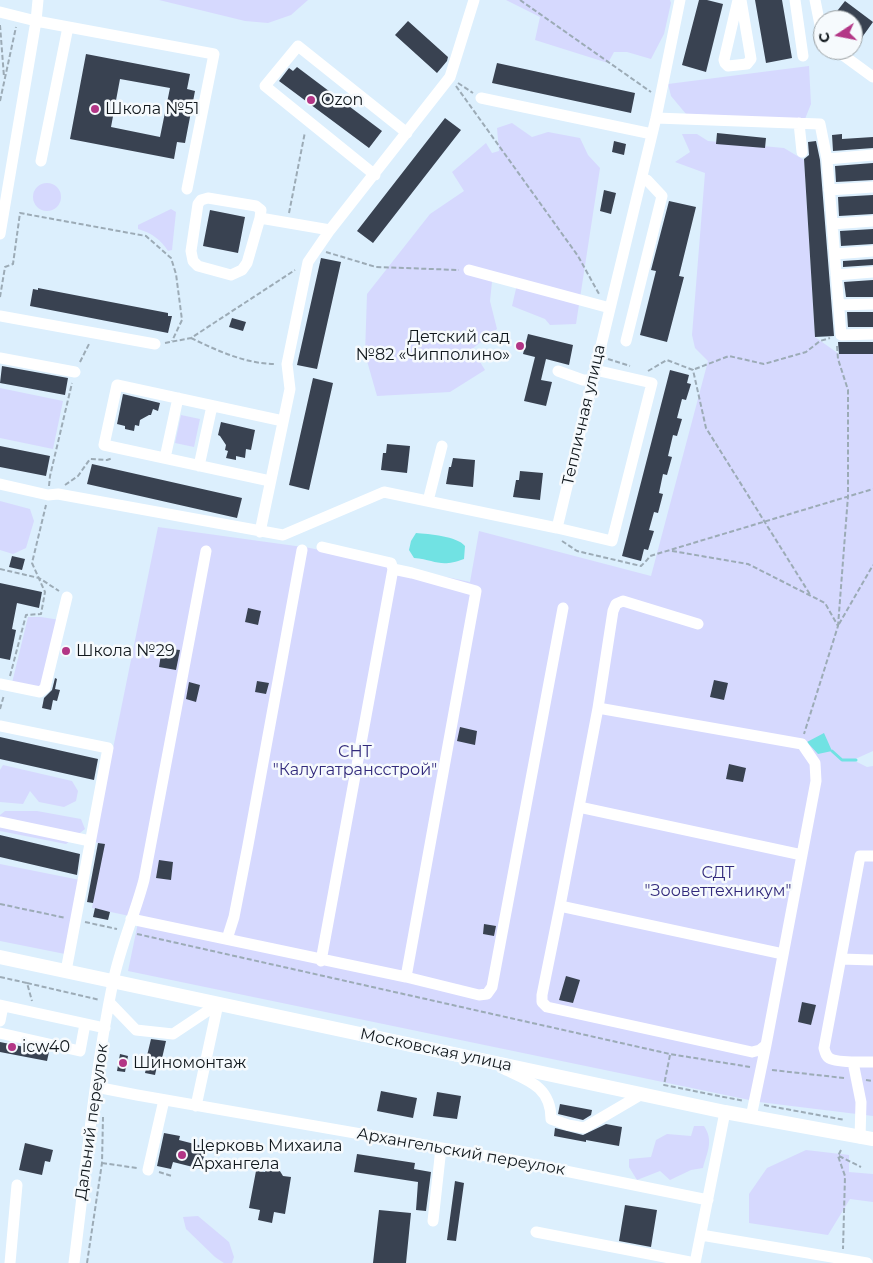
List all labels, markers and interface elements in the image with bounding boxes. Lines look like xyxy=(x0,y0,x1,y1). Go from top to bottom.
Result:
north arrow xyxy=(813,10,863,60)
text: С xyxy=(814,31,834,44)
place label: Ozon xyxy=(321,90,363,110)
marker: Ozon xyxy=(305,94,317,106)
place label: Школа №51 xyxy=(105,99,199,119)
marker: Школа №51 xyxy=(89,103,101,115)
place label: Детский сад №82 «Чипполино» xyxy=(356,327,510,365)
marker: Детский сад №82 «Чипполино» xyxy=(514,340,526,352)
street label: Тепличная улица xyxy=(558,343,610,487)
place label: Школа №29 xyxy=(76,641,175,661)
marker: Школа №29 xyxy=(60,645,72,657)
park label: СНТ "Калугатрансстрой" xyxy=(273,742,437,780)
park label: СДТ "Зооветтехникум" xyxy=(645,863,791,901)
street label: Московская улица xyxy=(358,1025,514,1075)
place label: icw40 xyxy=(22,1037,70,1057)
marker: icw40 xyxy=(6,1041,18,1053)
street label: Дальний переулок xyxy=(72,1043,112,1201)
place label: Шиномонтаж xyxy=(133,1053,246,1073)
marker: Шиномонтаж xyxy=(117,1057,129,1069)
street label: Архангельский переулок xyxy=(355,1124,567,1180)
place label: Церковь Михаила Архангела xyxy=(192,1136,342,1174)
marker: Церковь Михаила Архангела xyxy=(176,1149,188,1161)

